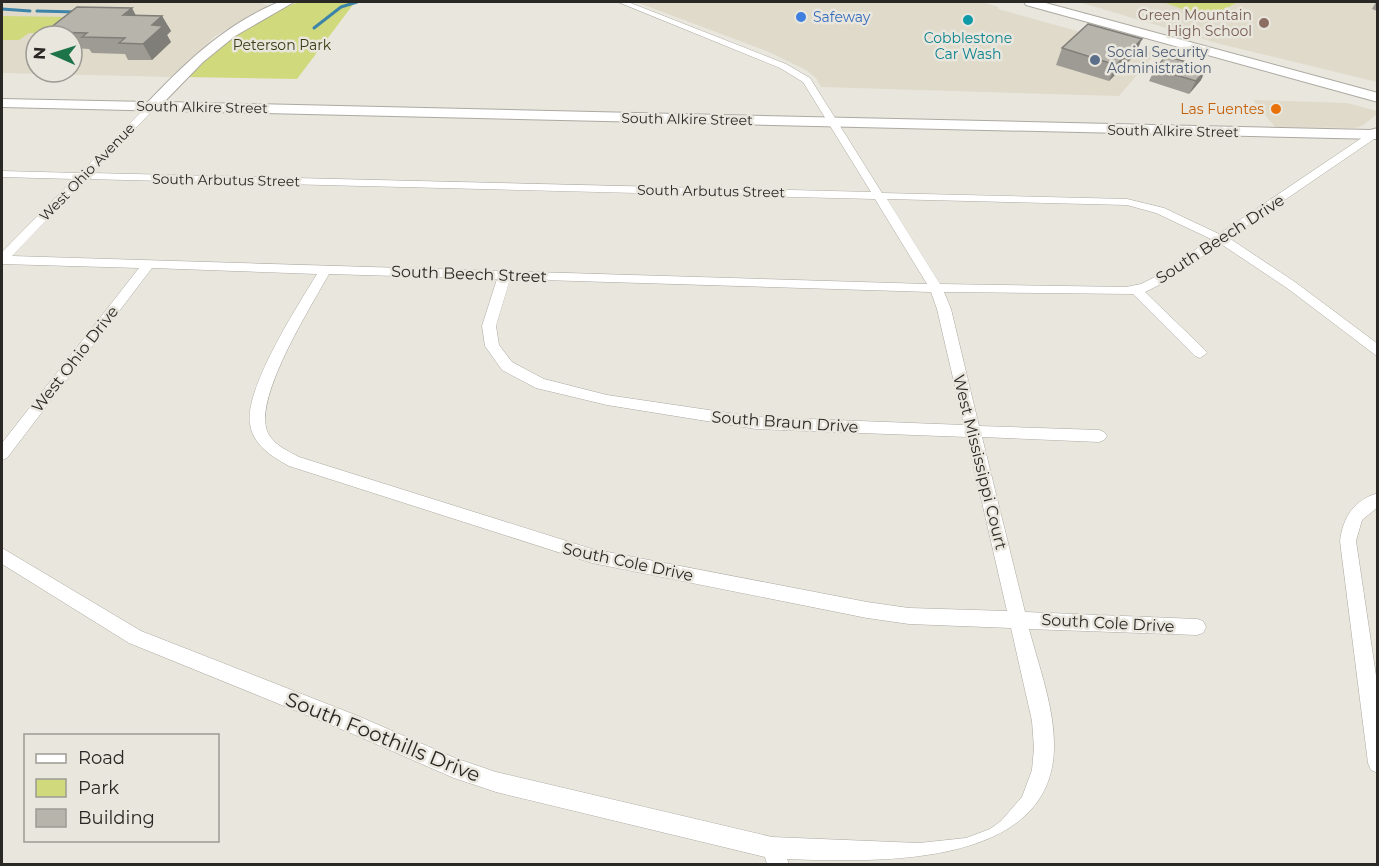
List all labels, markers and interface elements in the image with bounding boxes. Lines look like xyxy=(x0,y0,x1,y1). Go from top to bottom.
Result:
place label: Green Mountain High School xyxy=(1138,6,1252,40)
place label: Safeway xyxy=(813,8,871,26)
marker: Safeway xyxy=(794,10,808,24)
marker: Cobblestone Car Wash xyxy=(961,13,975,27)
marker: Green Mountain High School xyxy=(1257,16,1271,30)
north arrow xyxy=(24,24,84,84)
place label: Cobblestone Car Wash xyxy=(924,29,1012,63)
park label: Peterson Park xyxy=(233,36,332,54)
place label: Social Security Administration xyxy=(1107,43,1212,77)
text: N xyxy=(30,46,49,60)
marker: Social Security Administration xyxy=(1088,53,1102,67)
street label: South Alkire Street xyxy=(136,97,268,117)
place label: Las Fuentes xyxy=(1180,100,1264,118)
marker: Las Fuentes xyxy=(1269,102,1283,116)
street label: South Alkire Street xyxy=(621,109,753,129)
street label: West Ohio Avenue xyxy=(35,119,139,225)
street label: South Alkire Street xyxy=(1107,121,1239,141)
street label: South Arbutus Street xyxy=(152,170,300,190)
street label: South Arbutus Street xyxy=(637,181,785,201)
street label: South Beech Drive xyxy=(1152,190,1288,288)
street label: South Beech Street xyxy=(391,262,548,286)
street label: West Ohio Drive xyxy=(28,302,122,416)
street label: West Mississippi Court xyxy=(949,373,1011,552)
street label: South Braun Drive xyxy=(711,407,859,437)
street label: South Cole Drive xyxy=(561,539,695,585)
street label: South Cole Drive xyxy=(1041,610,1175,636)
street label: South Foothills Drive xyxy=(282,687,484,787)
legend xyxy=(24,734,219,842)
text: Road xyxy=(78,747,125,769)
text: Park xyxy=(78,777,119,799)
text: Building xyxy=(78,807,155,829)

